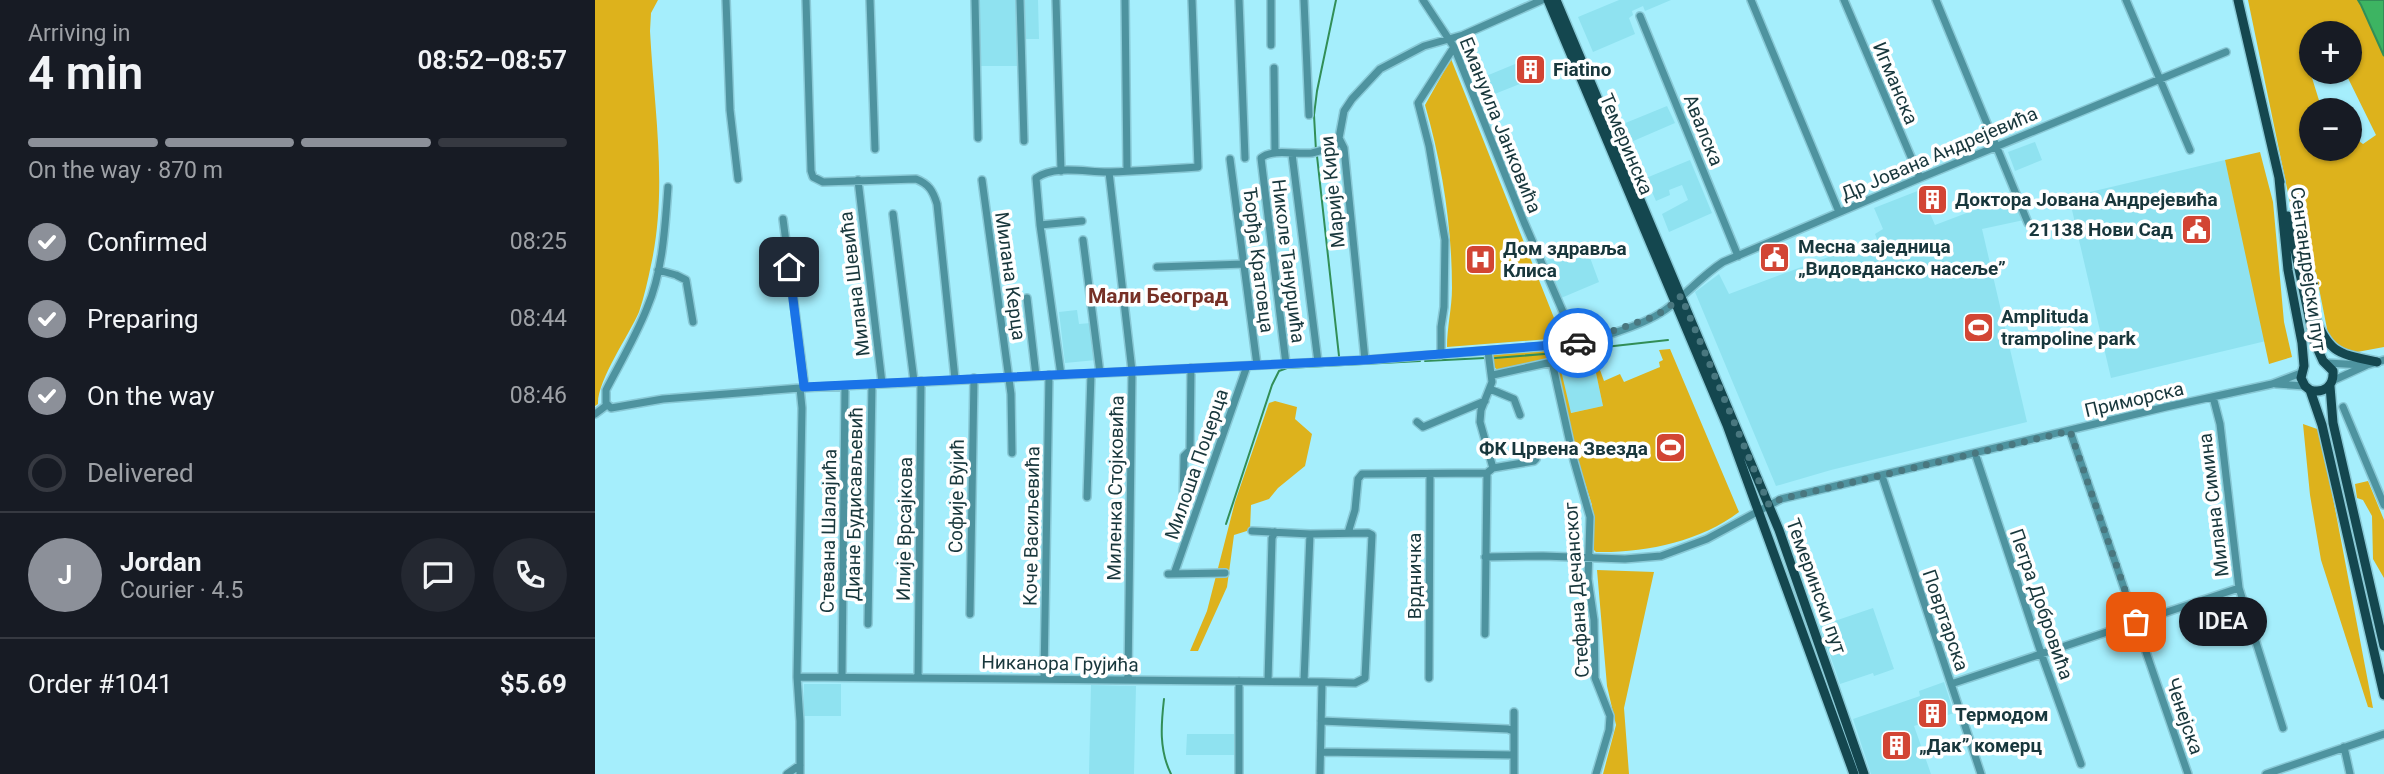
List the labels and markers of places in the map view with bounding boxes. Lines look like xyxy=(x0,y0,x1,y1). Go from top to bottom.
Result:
building icon: Fiatino xyxy=(1513,52,1547,86)
place label: Fiatino xyxy=(1553,58,1612,81)
building icon: Доктора Јована Андрејевића xyxy=(1915,182,1949,216)
place label: Доктора Јована Андрејевића xyxy=(1955,188,2218,211)
public building icon: 21138 Нови Сад xyxy=(2179,212,2213,246)
place label: 21138 Нови Сад xyxy=(2029,218,2173,241)
place label: Месна заједница „Видовданско насеље” xyxy=(1798,235,2006,280)
pin xyxy=(759,237,819,297)
place label: Дом здравља Клиса xyxy=(1503,237,1627,282)
public building icon: Месна заједница „Видовданско насеље” xyxy=(1758,240,1792,274)
hospital icon: Дом здравља Клиса xyxy=(1463,242,1497,276)
place label: Amplituda trampoline park xyxy=(2001,305,2137,350)
sports icon: Amplituda trampoline park xyxy=(1961,310,1995,344)
sports icon: ФК Црвена Звезда xyxy=(1654,431,1688,465)
place label: ФК Црвена Звезда xyxy=(1479,437,1648,460)
pin xyxy=(2106,592,2166,652)
callout: IDEA xyxy=(2178,598,2265,646)
building icon: Термодом xyxy=(1915,697,1949,731)
place label: Термодом xyxy=(1955,703,2049,726)
building icon: „Дак” комерц xyxy=(1879,728,1913,762)
place label: „Дак” комерц xyxy=(1919,734,2042,757)

